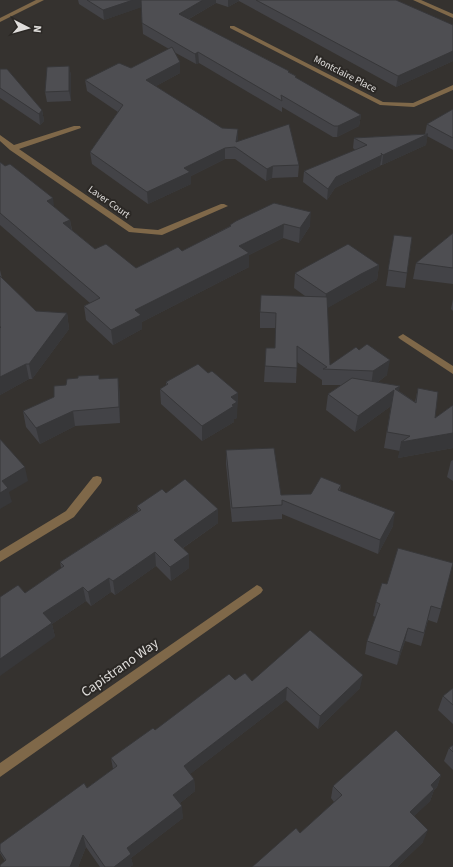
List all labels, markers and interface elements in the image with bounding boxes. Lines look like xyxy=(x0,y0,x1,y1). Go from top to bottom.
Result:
north arrow xyxy=(8,8,48,48)
text: N xyxy=(30,25,45,33)
street label: Montclaire Place xyxy=(311,52,379,96)
street label: Laver Court xyxy=(85,182,133,222)
street label: Capistrano Way xyxy=(77,634,163,702)

